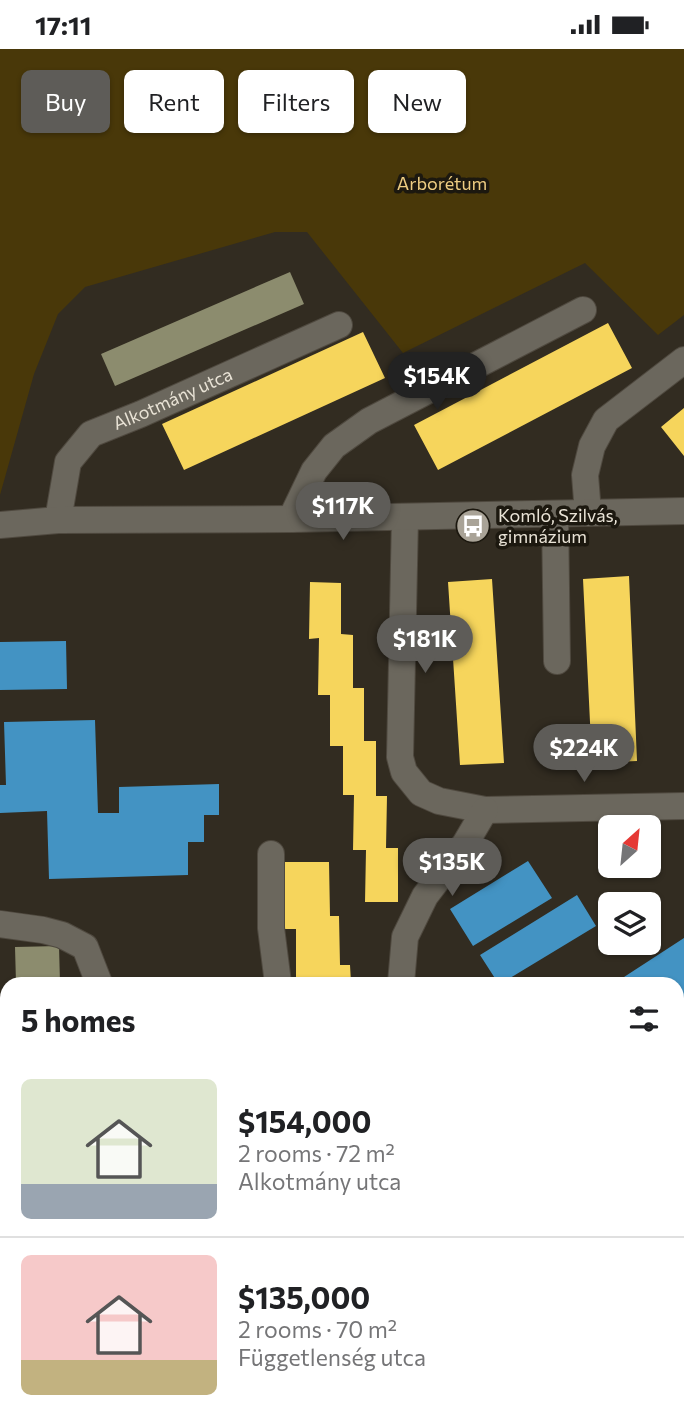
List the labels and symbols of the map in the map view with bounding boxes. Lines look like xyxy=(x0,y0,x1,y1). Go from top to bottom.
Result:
park label: Arborétum xyxy=(397,172,487,194)
pin: $154K xyxy=(388,353,486,412)
street label: Alkotmány utca xyxy=(110,362,235,434)
pin: $117K xyxy=(294,483,392,542)
place label: Komló, Szilvás, gimnázium xyxy=(498,504,618,547)
bus stop icon: Komló, Szilvás, gimnázium xyxy=(454,507,492,545)
pin: $181K xyxy=(376,615,474,675)
pin: $224K xyxy=(535,725,633,784)
north arrow xyxy=(598,815,662,879)
pin: $135K xyxy=(403,839,501,898)

